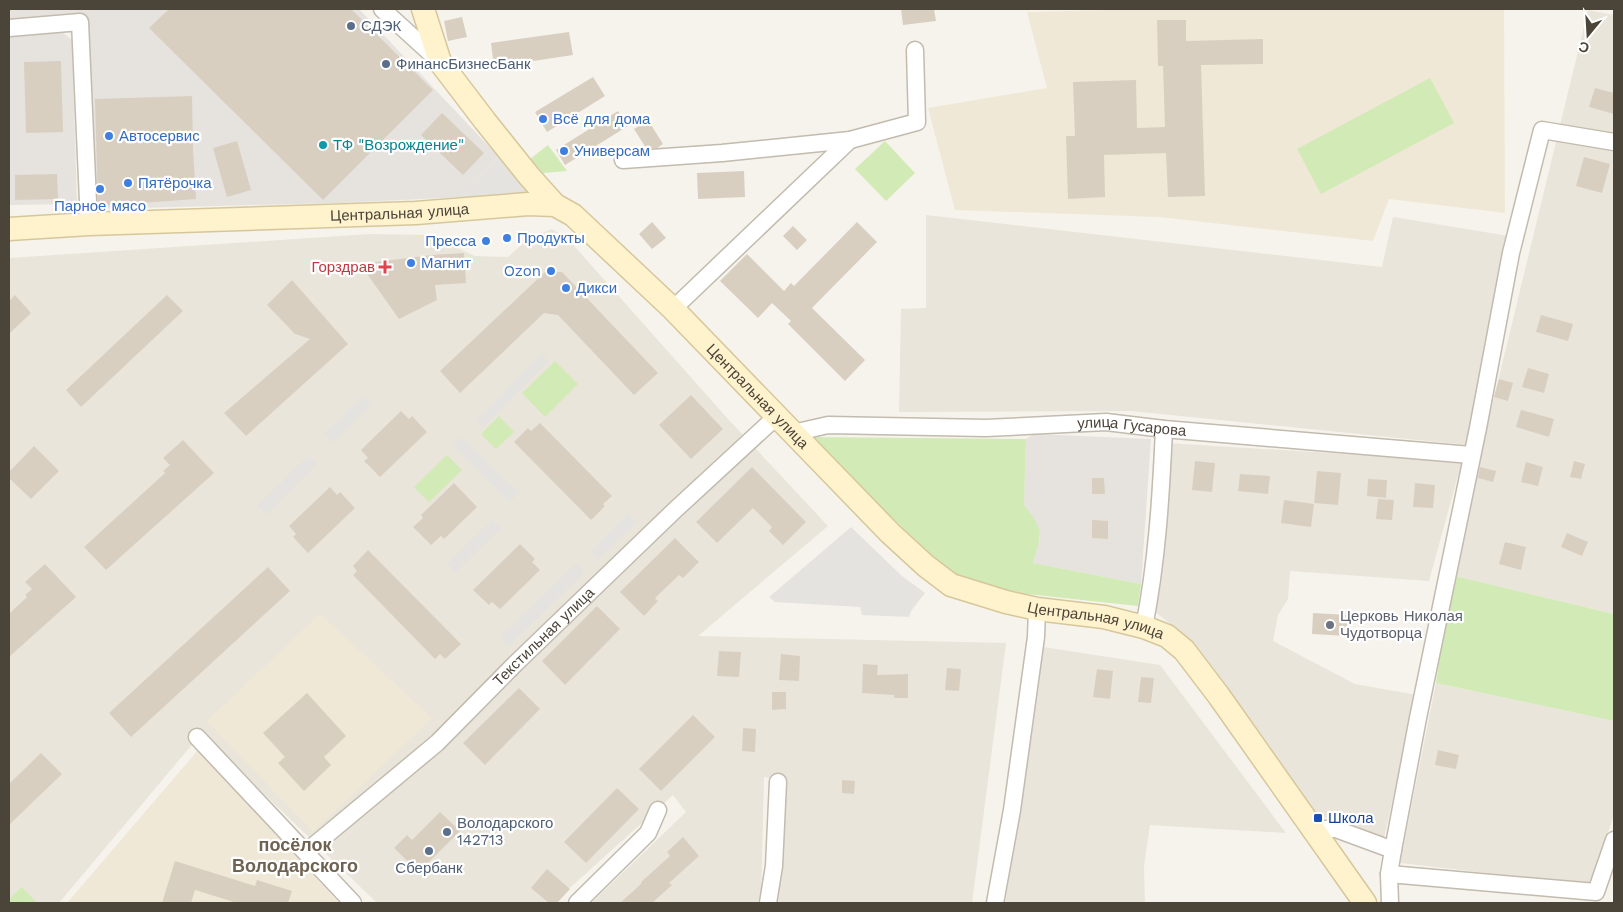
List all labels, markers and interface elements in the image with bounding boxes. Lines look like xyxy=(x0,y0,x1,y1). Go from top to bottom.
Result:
north arrow xyxy=(1563,10,1613,60)
place label: СДЭК xyxy=(361,17,401,35)
marker: СДЭК xyxy=(345,20,357,32)
text: С xyxy=(1577,38,1591,57)
place label: ФинансБизнесБанк xyxy=(396,55,531,73)
marker: ФинансБизнесБанк xyxy=(380,58,392,70)
place label: Всё для дома xyxy=(553,110,651,128)
marker: Всё для дома xyxy=(537,113,549,125)
place label: Автосервис xyxy=(119,127,200,145)
marker: Автосервис xyxy=(103,130,115,142)
place label: ТФ "Возрождение" xyxy=(333,136,464,154)
marker: ТФ "Возрождение" xyxy=(317,139,329,151)
place label: Универсам xyxy=(574,142,650,160)
marker: Универсам xyxy=(558,145,570,157)
place label: Пятёрочка xyxy=(138,174,212,192)
marker: Пятёрочка xyxy=(122,177,134,189)
marker: Парное мясо xyxy=(94,183,106,195)
place label: Парное мясо xyxy=(54,197,146,215)
street label: Центральная улица xyxy=(330,200,470,225)
place label: Продукты xyxy=(517,229,585,247)
place label: Пресса xyxy=(425,232,477,250)
marker: Продукты xyxy=(501,232,513,244)
marker: Пресса xyxy=(480,235,492,247)
place label: Магнит xyxy=(421,254,471,272)
marker: Магнит xyxy=(405,257,417,269)
place label: Горздрав xyxy=(311,258,375,276)
marker: Горздрав xyxy=(379,261,391,273)
place label: Ozon xyxy=(504,262,541,280)
marker: Ozon xyxy=(545,265,557,277)
place label: Дикси xyxy=(576,279,617,297)
marker: Дикси xyxy=(560,282,572,294)
street label: Центральная улица xyxy=(703,340,813,453)
street label: улица Гусарова xyxy=(1077,413,1188,440)
street label: Текстильная улица xyxy=(489,583,598,690)
street label: Центральная улица xyxy=(1026,598,1167,643)
place label: Церковь Николая Чудотворца xyxy=(1340,607,1463,642)
marker: Церковь Николая Чудотворца xyxy=(1324,619,1336,631)
place label: Школа xyxy=(1328,809,1374,827)
marker: Школа xyxy=(1312,812,1324,824)
place label: Володарского 142713 xyxy=(457,814,553,849)
marker: Володарского 142713 xyxy=(441,826,453,838)
district label: посёлок Володарского xyxy=(232,834,358,876)
marker: Сбербанк xyxy=(423,845,435,857)
place label: Сбербанк xyxy=(395,859,463,877)

